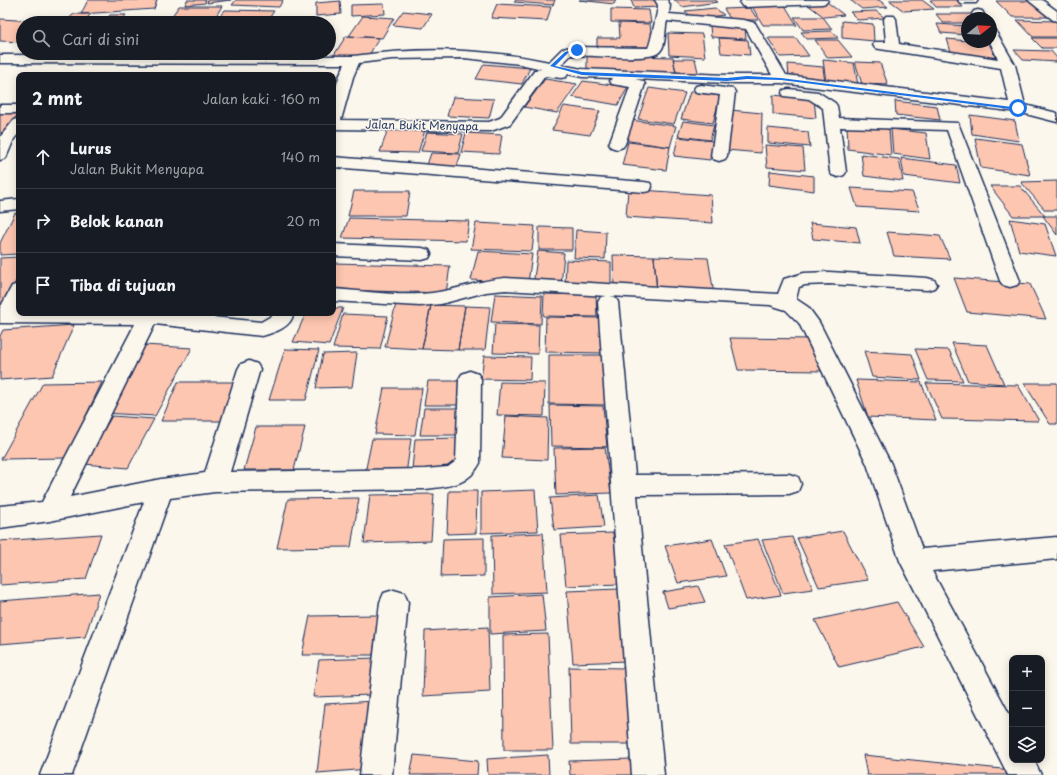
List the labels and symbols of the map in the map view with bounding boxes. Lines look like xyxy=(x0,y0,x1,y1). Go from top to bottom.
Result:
north arrow xyxy=(961,12,997,48)
route end xyxy=(568,41,586,59)
route start xyxy=(1009,99,1027,117)
street label: Jalan Bukit Menyapa xyxy=(365,116,479,134)

